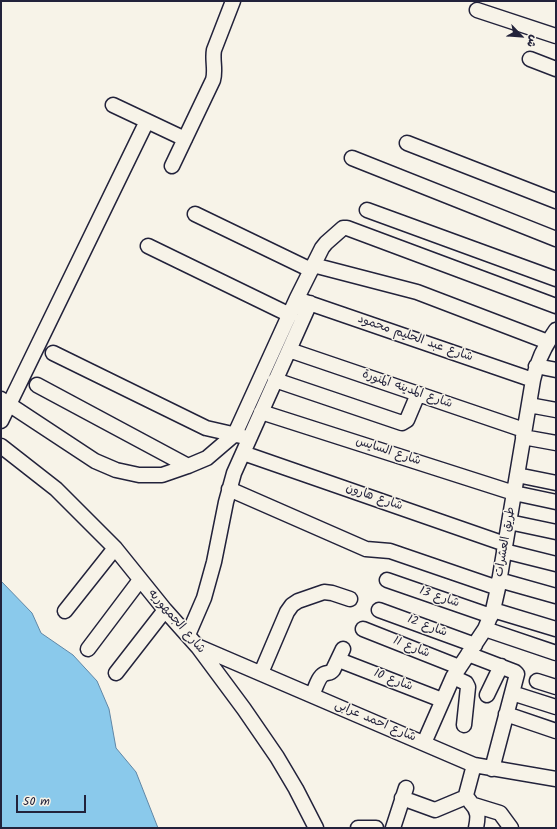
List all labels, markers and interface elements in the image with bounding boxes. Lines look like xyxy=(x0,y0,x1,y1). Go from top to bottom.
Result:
north arrow xyxy=(501,16,541,56)
text: ش xyxy=(521,32,543,50)
street label: شارع عبد الحليم محمود xyxy=(356,313,474,365)
street label: شارع المدينه المنورة xyxy=(360,368,454,412)
street label: شارع السايس xyxy=(354,435,422,469)
street label: شارع هارون xyxy=(344,482,404,514)
street label: طريق العشرات xyxy=(493,506,519,578)
street label: شارع 13 xyxy=(417,584,461,612)
street label: شارع الجمهوريه xyxy=(144,587,208,657)
street label: شارع 12 xyxy=(405,613,449,641)
street label: شارع 11 xyxy=(391,634,431,662)
street label: شارع 10 xyxy=(371,667,415,695)
street label: شارع احمد عرابى xyxy=(332,698,418,746)
scale bar xyxy=(18,787,88,813)
text: 50 m xyxy=(23,792,50,811)

